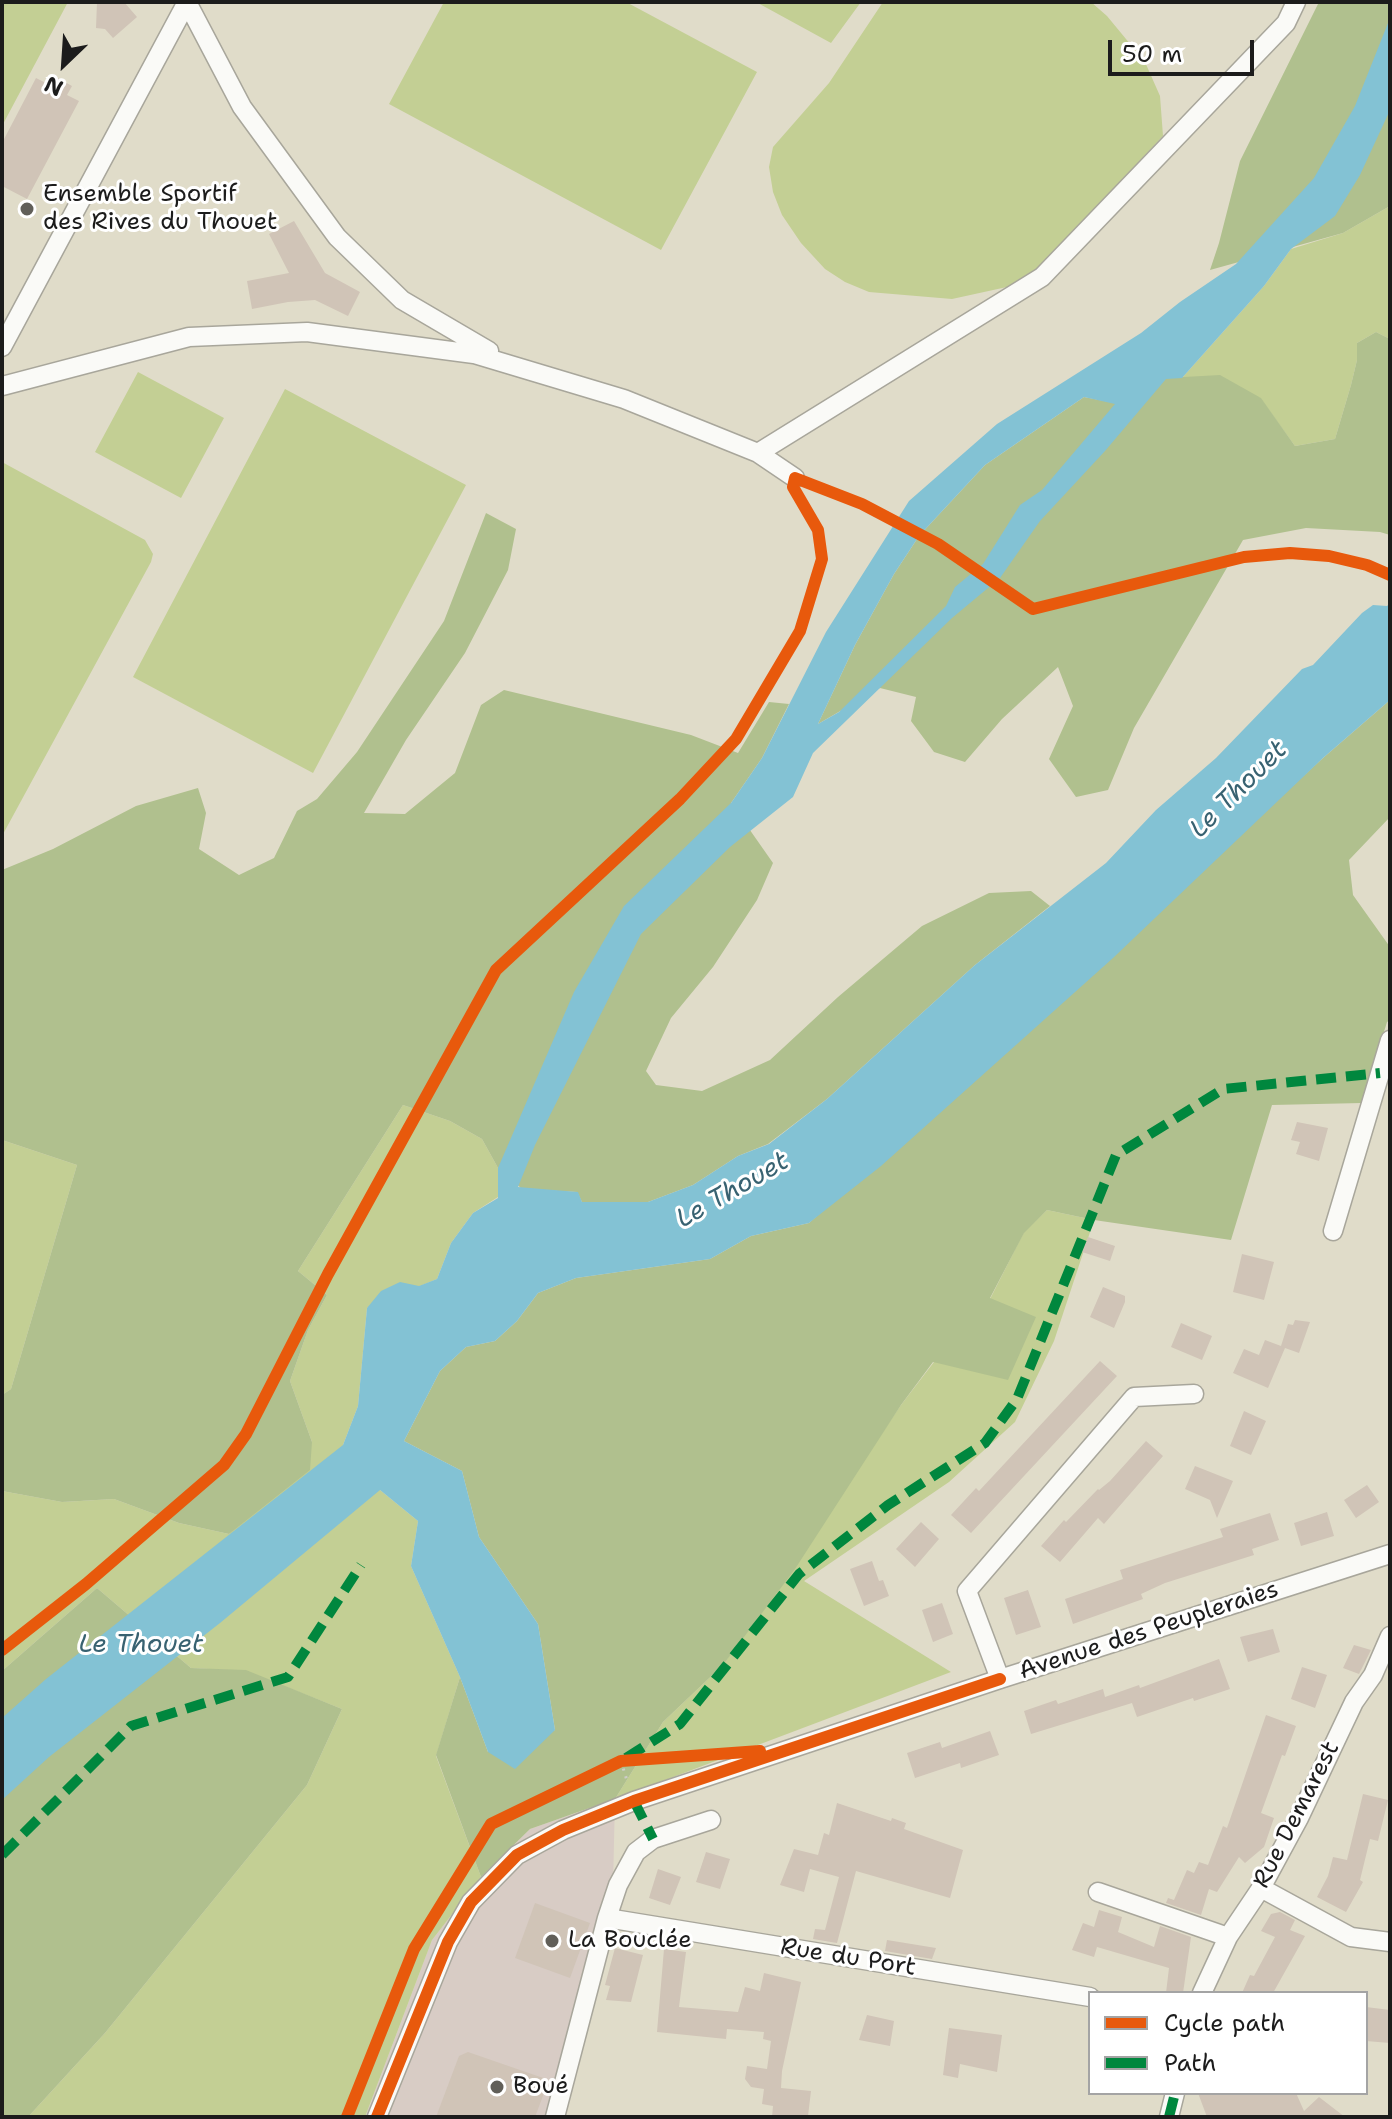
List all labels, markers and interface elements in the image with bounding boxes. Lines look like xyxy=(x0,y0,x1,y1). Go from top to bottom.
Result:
north arrow xyxy=(24,24,104,104)
scale bar xyxy=(1112,24,1258,74)
text: 50 m xyxy=(1122,38,1182,70)
text: N xyxy=(40,69,68,103)
place label: Ensemble Sportif des Rives du Thouet xyxy=(43,181,277,237)
marker: Ensemble Sportif des Rives du Thouet xyxy=(18,200,36,218)
water label: Le Thouet xyxy=(1184,735,1294,845)
water label: Le Thouet xyxy=(671,1146,795,1236)
street label: Avenue des Peupleraies xyxy=(1016,1575,1282,1687)
water label: Le Thouet xyxy=(79,1629,203,1661)
street label: Rue Demarest xyxy=(1248,1737,1346,1893)
place label: La Bouclée xyxy=(568,1927,692,1955)
marker: La Bouclée xyxy=(543,1932,561,1950)
street label: Rue du Port xyxy=(778,1933,918,1983)
legend xyxy=(1088,1991,1368,2095)
text: Cycle path xyxy=(1164,2007,1285,2039)
text: Path xyxy=(1164,2047,1216,2079)
place label: Boué xyxy=(513,2073,569,2101)
marker: Boué xyxy=(488,2078,506,2096)

